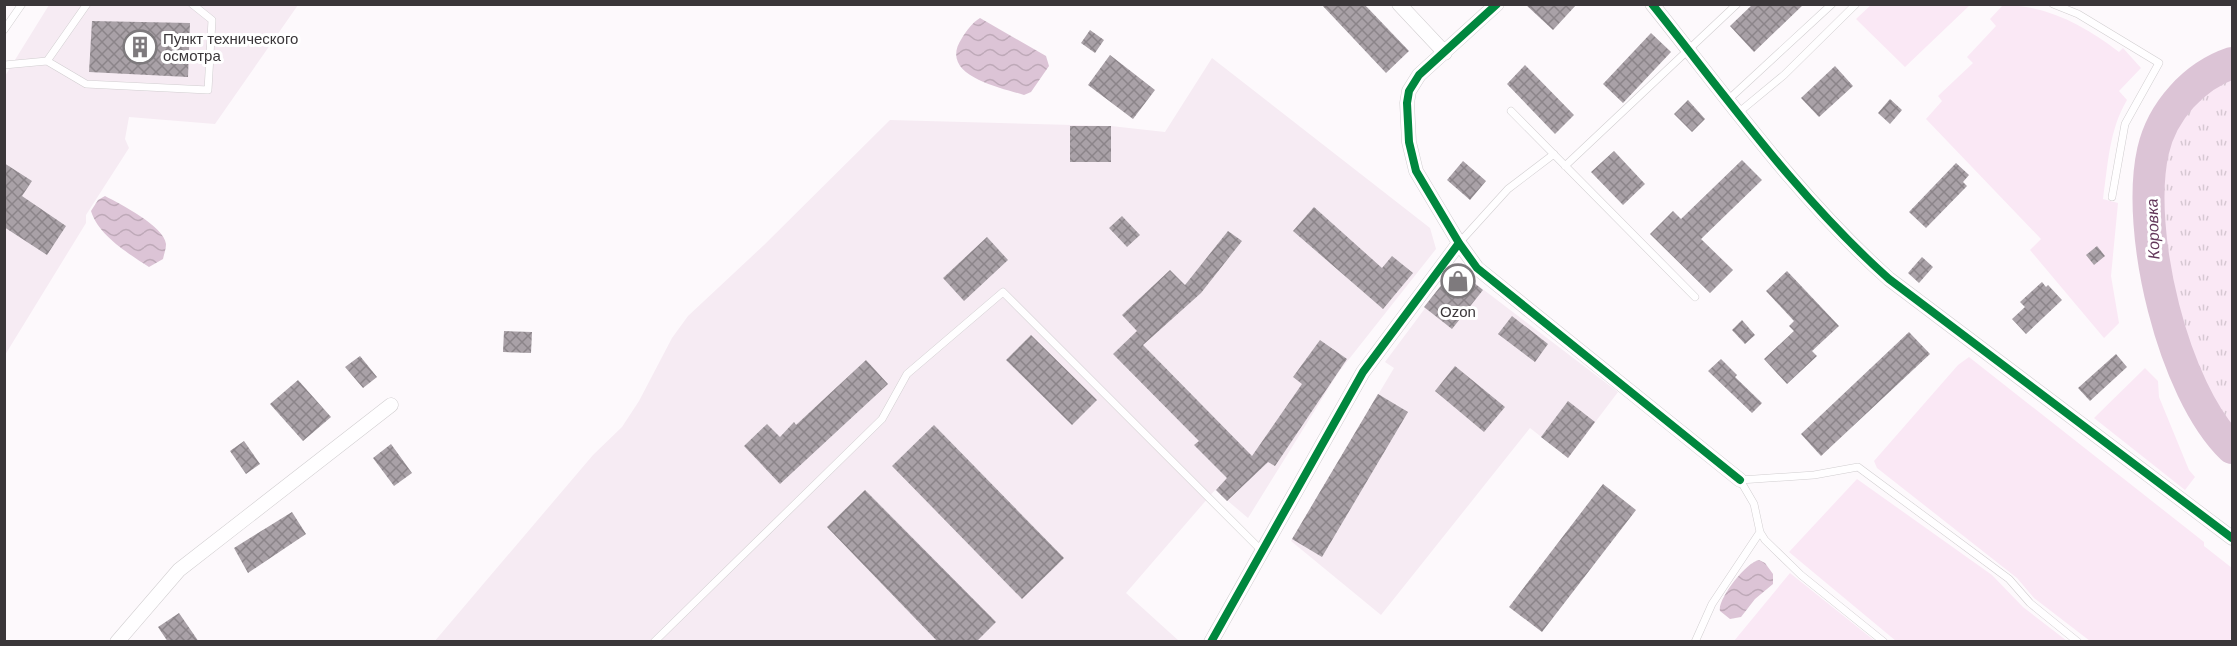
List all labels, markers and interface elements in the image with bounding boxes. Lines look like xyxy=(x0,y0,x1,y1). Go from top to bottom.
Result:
building icon: Пункт технического осмотра xyxy=(122,29,158,65)
place label: Пункт технического осмотра xyxy=(163,30,298,64)
water label: Коровка xyxy=(2143,198,2163,260)
shop icon: Ozon xyxy=(1440,263,1476,299)
place label: Ozon xyxy=(1440,303,1476,320)

